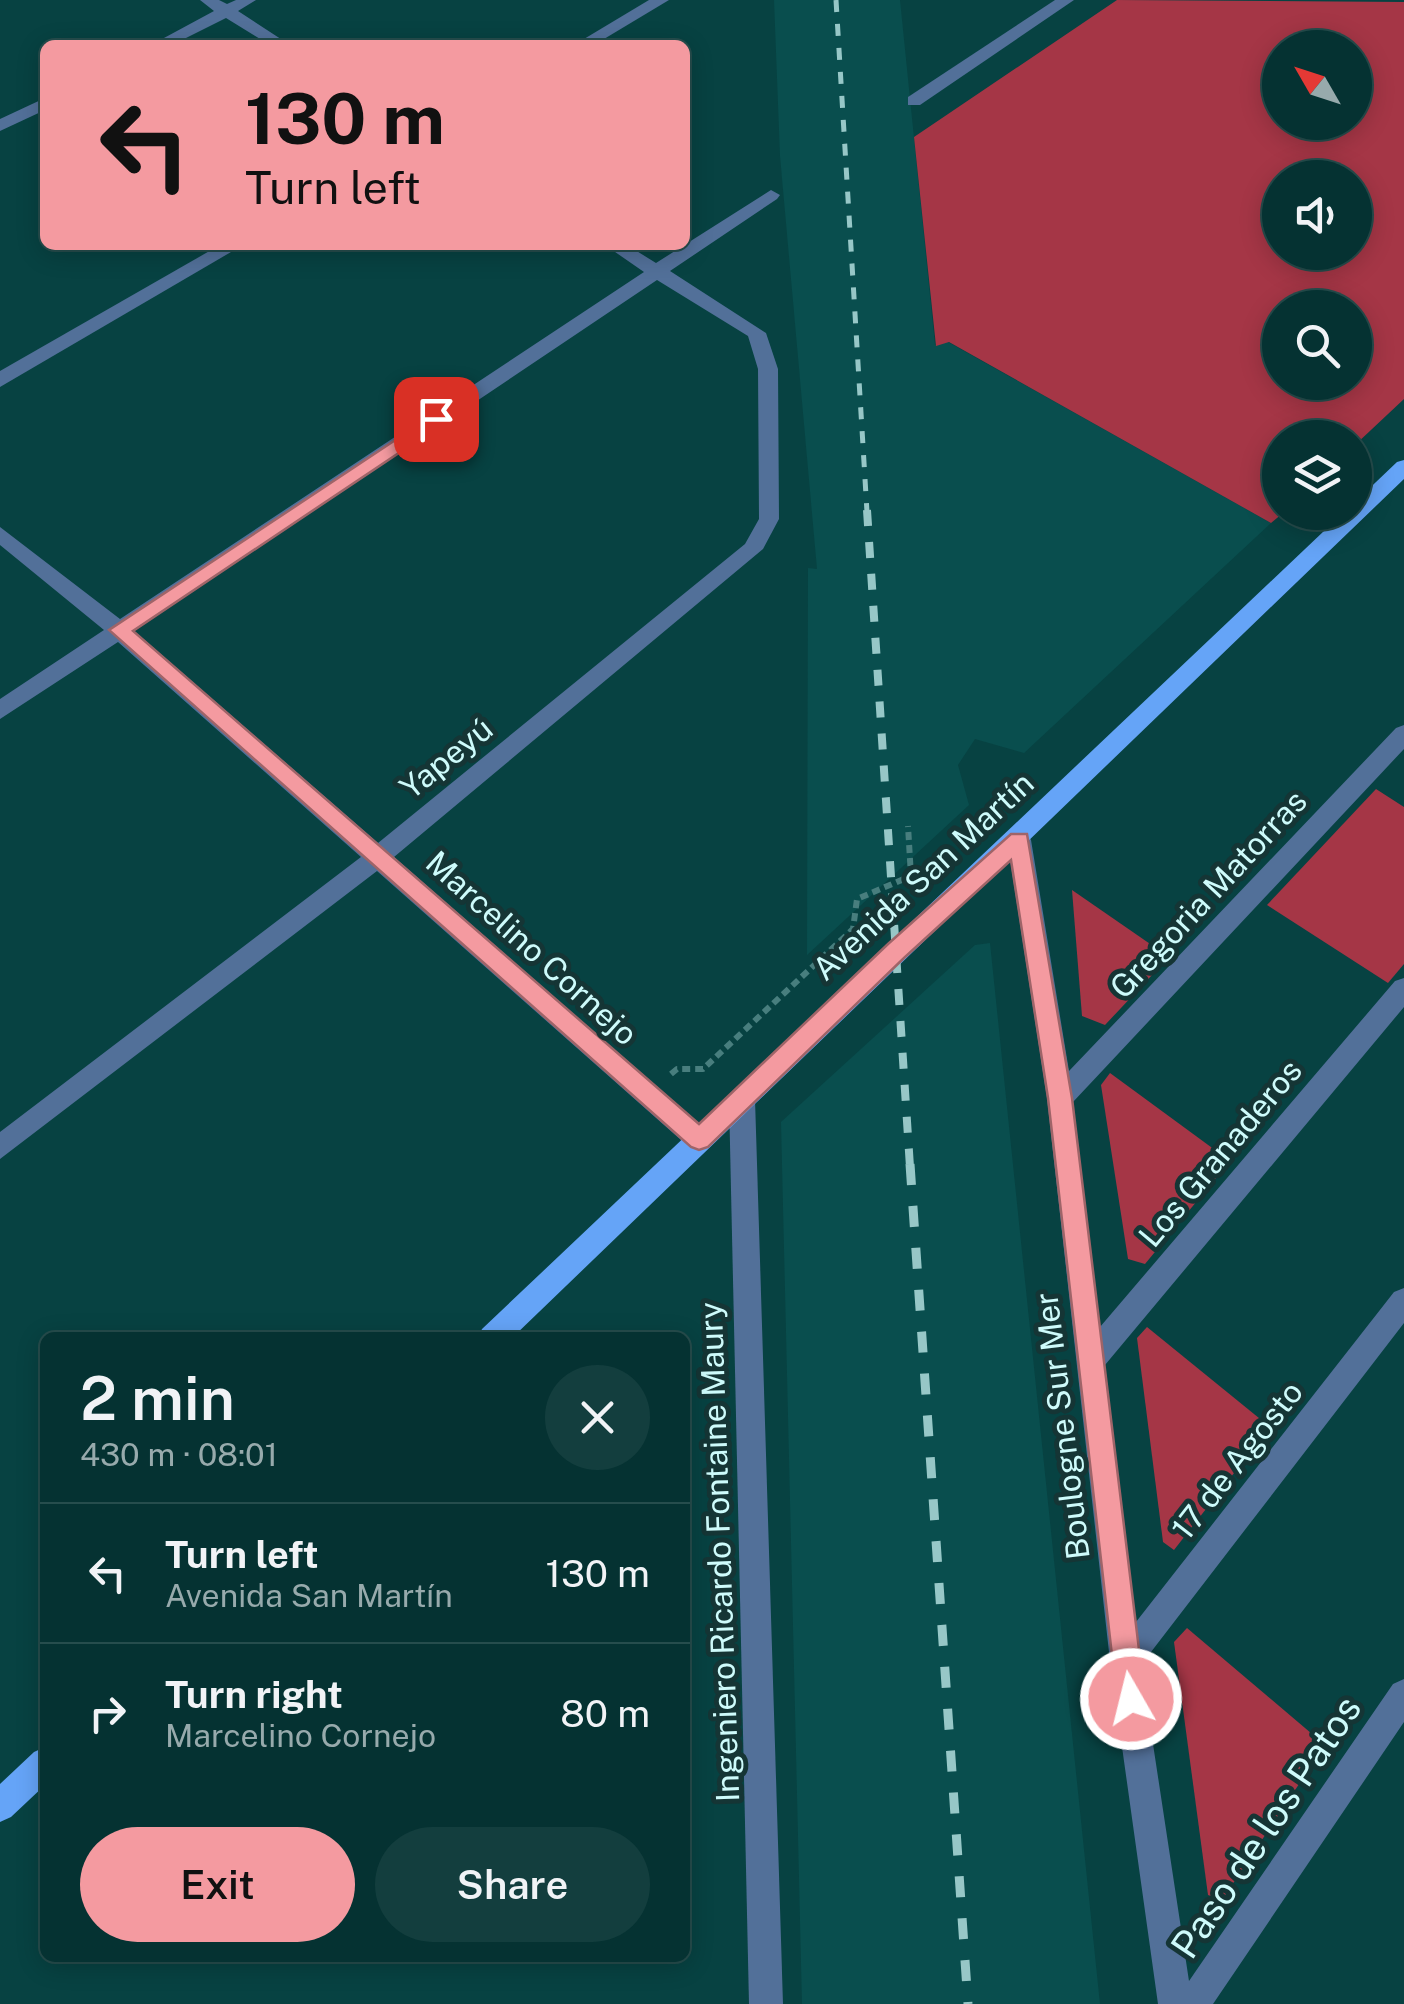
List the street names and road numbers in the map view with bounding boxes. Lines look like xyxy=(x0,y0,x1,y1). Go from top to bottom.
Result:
street label: Yapeyú xyxy=(393,710,499,806)
street label: Avenida San Martín xyxy=(805,764,1041,988)
street label: Gregoria Matorras xyxy=(1102,782,1314,1006)
street label: Marcelino Cornejo xyxy=(419,844,645,1052)
street label: Los Granaderos xyxy=(1131,1052,1309,1254)
street label: Boulogne Sur Mer xyxy=(1027,1290,1097,1562)
street label: Ingeniero Ricardo Fontaine Maury xyxy=(692,1301,746,1803)
street label: 17 de Agosto xyxy=(1164,1374,1310,1546)
street label: Paso de los Patos xyxy=(1162,1687,1370,1967)

